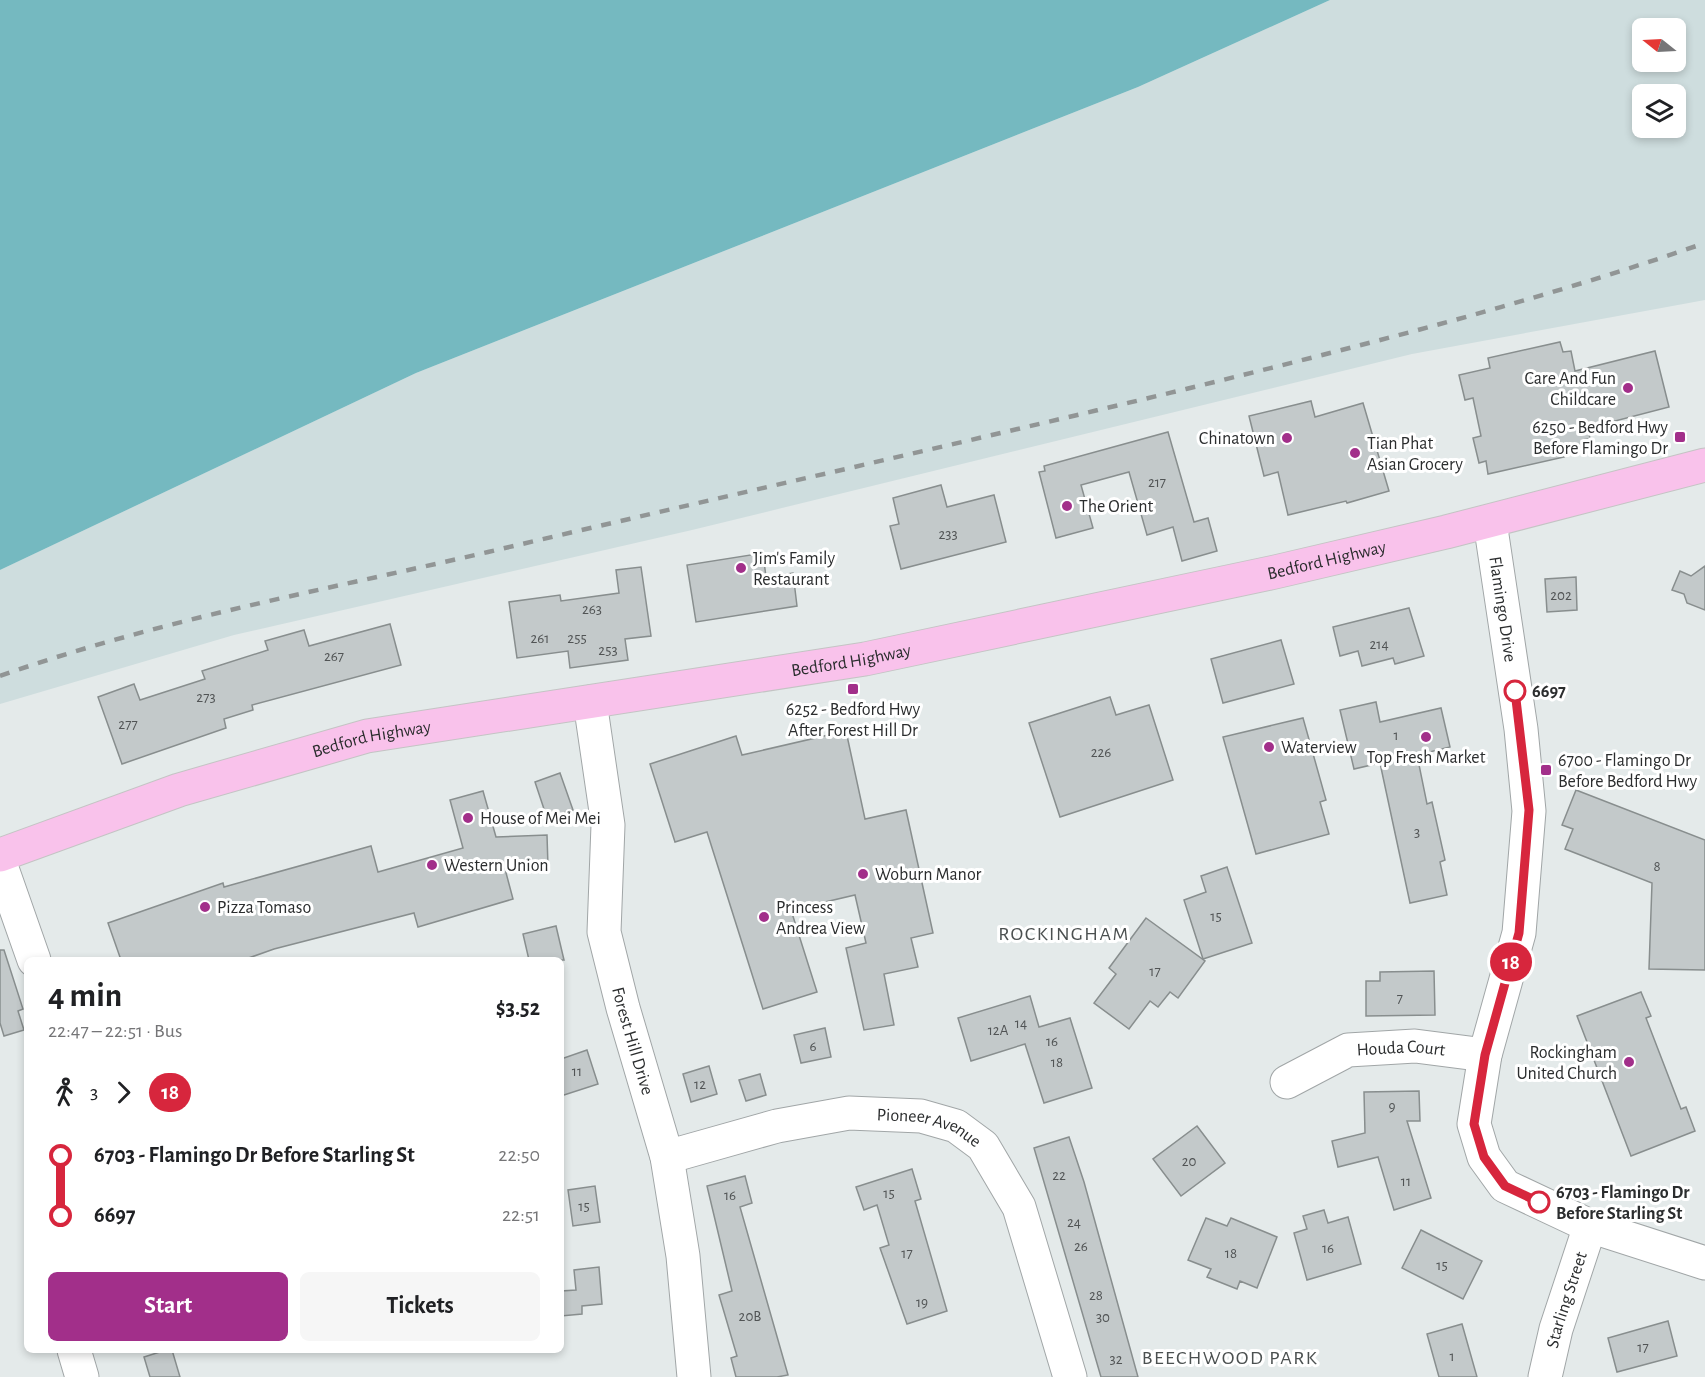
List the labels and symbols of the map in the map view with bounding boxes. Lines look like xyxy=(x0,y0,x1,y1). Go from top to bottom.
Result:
north arrow xyxy=(1632,18,1686,72)
place label: Care And Fun Childcare xyxy=(1524,370,1616,409)
marker: Care And Fun Childcare xyxy=(1621,381,1635,395)
place label: 6250 - Bedford Hwy Before Flamingo Dr xyxy=(1532,419,1668,458)
place label: Chinatown xyxy=(1199,430,1275,448)
marker: 6250 - Bedford Hwy Before Flamingo Dr xyxy=(1673,430,1687,444)
marker: Chinatown xyxy=(1280,431,1294,445)
place label: Tian Phat Asian Grocery xyxy=(1367,435,1463,474)
marker: Tian Phat Asian Grocery xyxy=(1348,446,1362,460)
house number: 217 xyxy=(1148,475,1166,490)
place label: The Orient xyxy=(1079,498,1153,516)
marker: The Orient xyxy=(1060,499,1074,513)
house number: 233 xyxy=(938,527,958,542)
street label: Bedford Highway xyxy=(1266,538,1388,583)
place label: Jim's Family Restaurant xyxy=(753,550,835,589)
street label: Flamingo Drive xyxy=(1485,555,1519,663)
marker: Jim's Family Restaurant xyxy=(734,561,748,575)
house number: 202 xyxy=(1550,588,1572,603)
house number: 263 xyxy=(582,602,602,617)
house number: 261 xyxy=(530,631,550,646)
house number: 255 xyxy=(567,631,587,646)
house number: 214 xyxy=(1369,637,1389,652)
street label: Bedford Highway xyxy=(790,641,913,680)
house number: 253 xyxy=(598,643,618,658)
house number: 267 xyxy=(324,649,344,664)
marker: 6697 xyxy=(1504,680,1526,702)
marker: 6252 - Bedford Hwy After Forest Hill Dr xyxy=(846,682,860,696)
place label: 6697 xyxy=(1532,683,1566,701)
house number: 273 xyxy=(196,690,216,705)
place label: 6252 - Bedford Hwy After Forest Hill Dr xyxy=(786,701,921,740)
house number: 277 xyxy=(118,717,138,732)
street label: Bedford Highway xyxy=(310,718,433,761)
house number: 1 xyxy=(1393,728,1399,743)
marker: Top Fresh Market xyxy=(1419,730,1433,744)
place label: Waterview xyxy=(1281,739,1357,757)
marker: Waterview xyxy=(1262,740,1276,754)
house number: 226 xyxy=(1091,745,1111,760)
place label: Top Fresh Market xyxy=(1367,749,1486,767)
place label: 6700 - Flamingo Dr Before Bedford Hwy xyxy=(1558,752,1698,791)
marker: 6700 - Flamingo Dr Before Bedford Hwy xyxy=(1539,763,1553,777)
place label: House of Mei Mei xyxy=(480,810,601,828)
marker: House of Mei Mei xyxy=(461,811,475,825)
house number: 3 xyxy=(1414,825,1420,840)
place label: Western Union xyxy=(444,857,549,875)
marker: Western Union xyxy=(425,858,439,872)
house number: 8 xyxy=(1653,859,1661,874)
place label: Woburn Manor xyxy=(875,866,982,884)
marker: Woburn Manor xyxy=(856,867,870,881)
place label: Pizza Tomaso xyxy=(217,899,311,917)
place label: Princess Andrea View xyxy=(776,899,865,938)
marker: Pizza Tomaso xyxy=(198,900,212,914)
house number: 15 xyxy=(1210,909,1222,924)
marker: Princess Andrea View xyxy=(757,910,771,924)
district label: ROCKINGHAM xyxy=(998,924,1130,944)
line badge: 18 xyxy=(1484,942,1538,982)
house number: 17 xyxy=(1149,964,1161,979)
street label: Forest Hill Drive xyxy=(608,985,656,1097)
house number: 7 xyxy=(1397,991,1403,1006)
house number: 14 xyxy=(1015,1016,1027,1031)
house number: 12A xyxy=(988,1023,1009,1038)
house number: 16 xyxy=(1046,1034,1058,1049)
street label: Houda Court xyxy=(1356,1038,1447,1060)
house number: 6 xyxy=(809,1039,817,1054)
place label: Rockingham United Church xyxy=(1517,1044,1617,1083)
house number: 18 xyxy=(1051,1055,1063,1070)
marker: Rockingham United Church xyxy=(1622,1055,1636,1069)
house number: 11 xyxy=(572,1064,582,1079)
house number: 12 xyxy=(694,1077,706,1092)
house number: 9 xyxy=(1388,1099,1396,1114)
street label: Pioneer Avenue xyxy=(876,1106,984,1151)
house number: 20 xyxy=(1182,1154,1196,1169)
house number: 22 xyxy=(1052,1168,1066,1183)
house number: 11 xyxy=(1401,1174,1411,1189)
place label: 6703 - Flamingo Dr Before Starling St xyxy=(1556,1184,1690,1223)
house number: 15 xyxy=(883,1186,895,1201)
house number: 16 xyxy=(724,1188,736,1203)
marker: 6703 - Flamingo Dr Before Starling St xyxy=(1528,1191,1550,1213)
house number: 15 xyxy=(578,1199,590,1214)
house number: 24 xyxy=(1067,1215,1081,1230)
house number: 26 xyxy=(1074,1239,1088,1254)
house number: 16 xyxy=(1322,1241,1334,1256)
house number: 17 xyxy=(901,1246,913,1261)
house number: 18 xyxy=(1225,1246,1237,1261)
street label: Starling Street xyxy=(1544,1249,1591,1350)
house number: 15 xyxy=(1436,1258,1448,1273)
house number: 28 xyxy=(1089,1288,1103,1303)
house number: 19 xyxy=(916,1295,928,1310)
house number: 20B xyxy=(739,1309,761,1324)
house number: 30 xyxy=(1096,1310,1110,1325)
house number: 17 xyxy=(1637,1340,1649,1355)
district label: BEECHWOOD PARK xyxy=(1142,1348,1318,1368)
house number: 1 xyxy=(1449,1349,1455,1364)
house number: 32 xyxy=(1109,1352,1123,1367)

